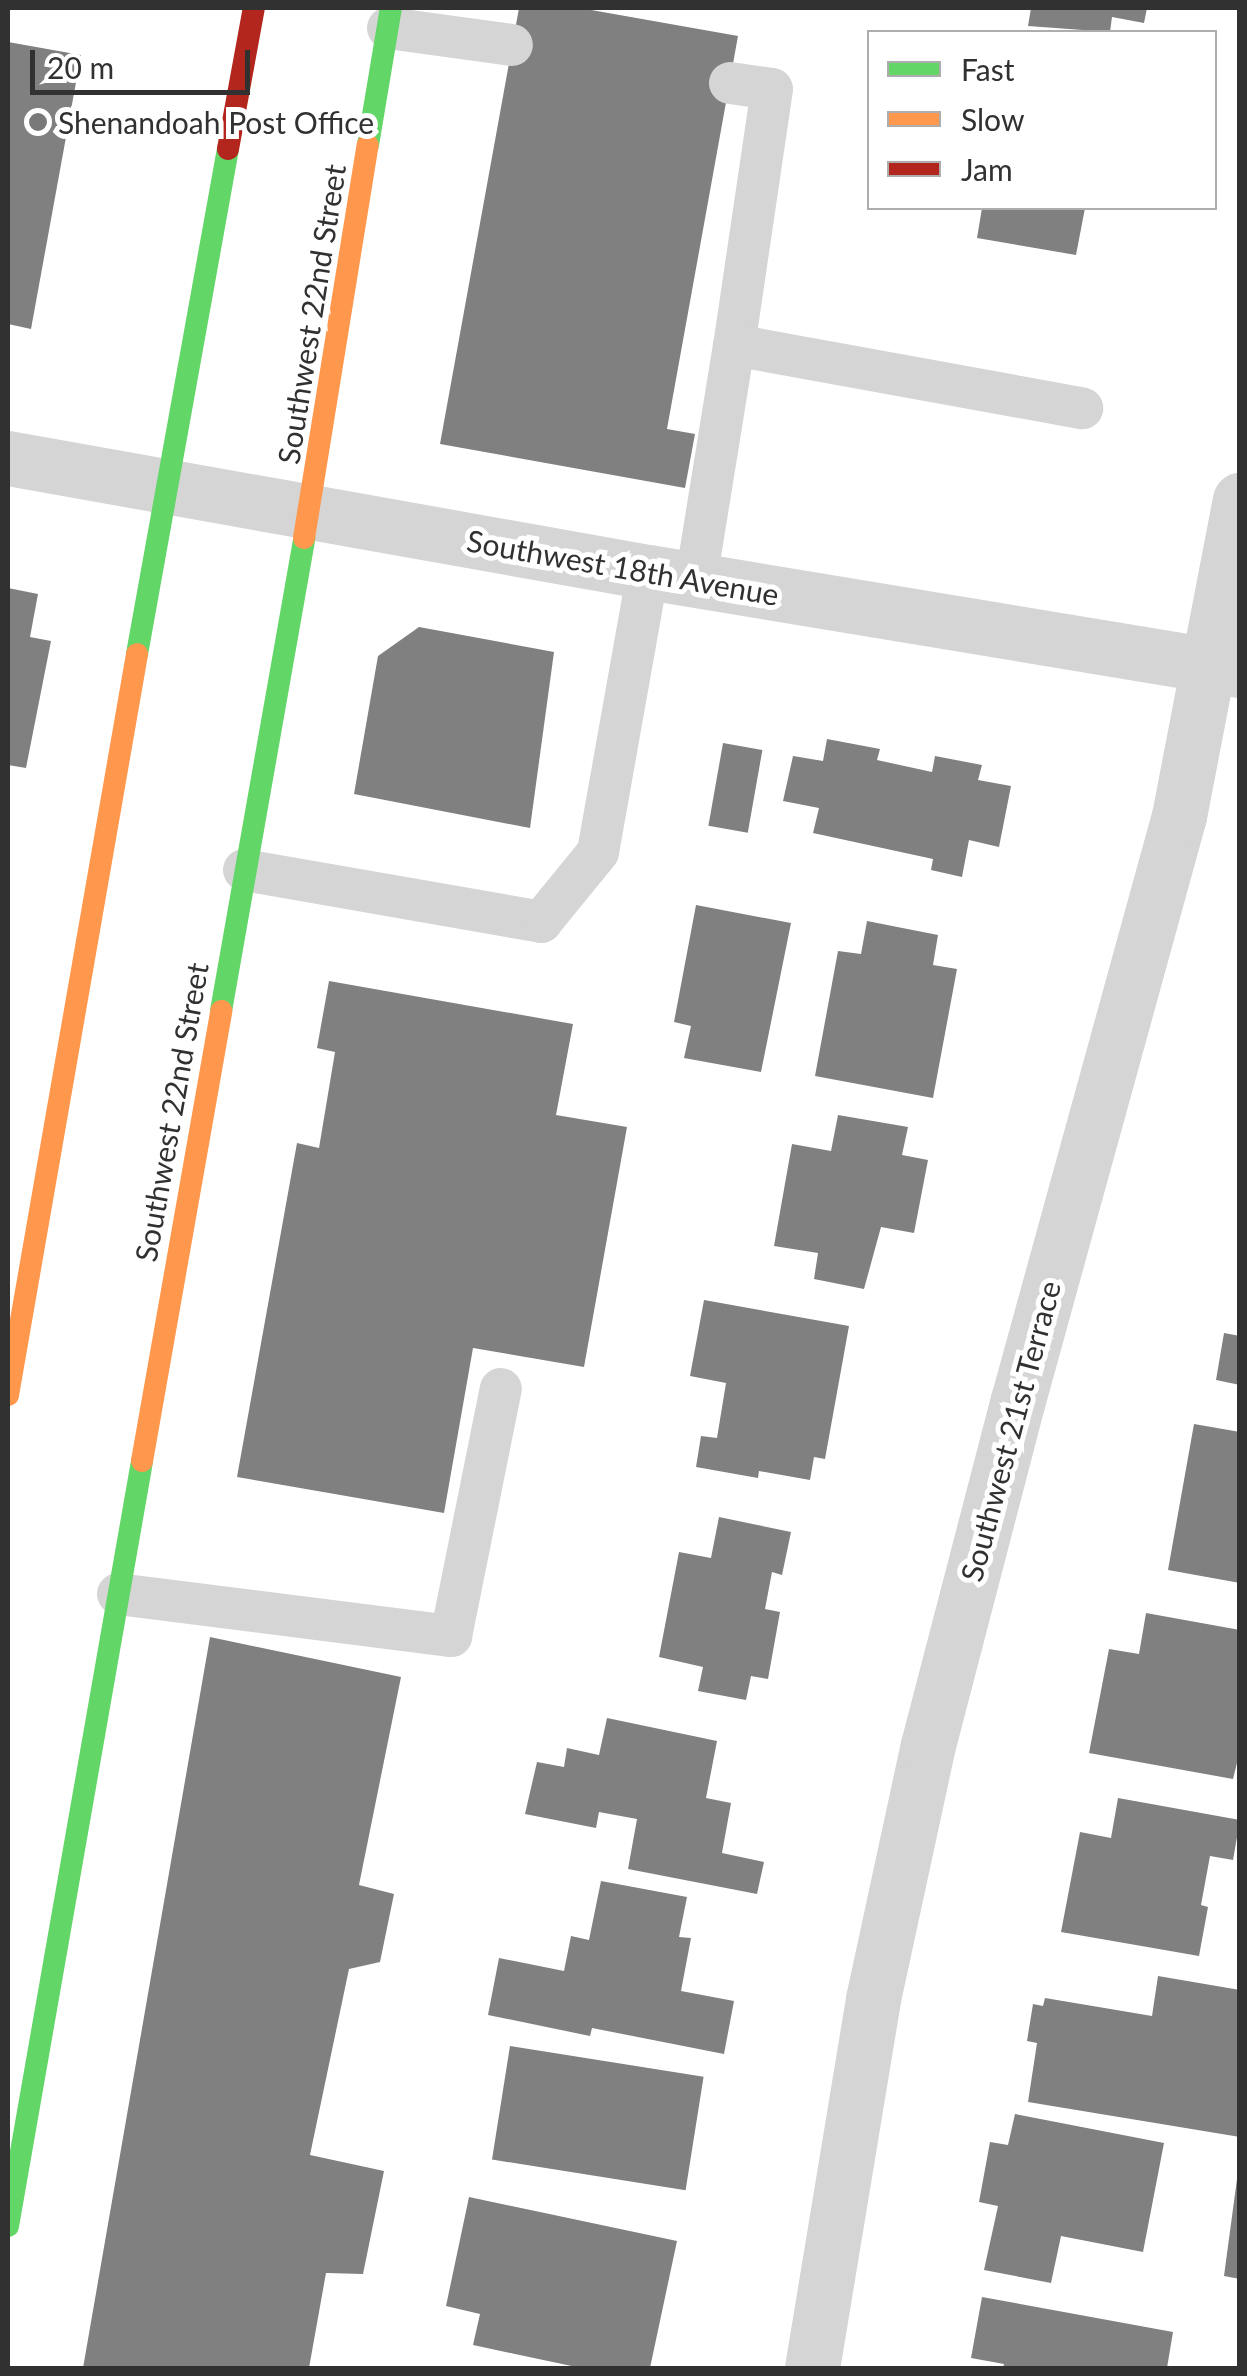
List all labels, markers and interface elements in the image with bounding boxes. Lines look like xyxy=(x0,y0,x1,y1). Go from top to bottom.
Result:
scale bar xyxy=(35,30,255,92)
legend xyxy=(867,30,1217,210)
text: 20 m xyxy=(47,49,114,85)
text: Fast xyxy=(961,51,1015,87)
text: Slow xyxy=(961,101,1024,137)
place label: Shenandoah Post Office xyxy=(58,104,374,140)
marker: Shenandoah Post Office xyxy=(27,111,49,133)
text: Jam xyxy=(961,151,1013,187)
street label: Southwest 22nd Street xyxy=(270,162,352,466)
street label: Southwest 18th Avenue xyxy=(464,522,782,612)
street label: Southwest 22nd Street xyxy=(127,960,215,1264)
street label: Southwest 21st Terrace xyxy=(952,1276,1068,1586)

